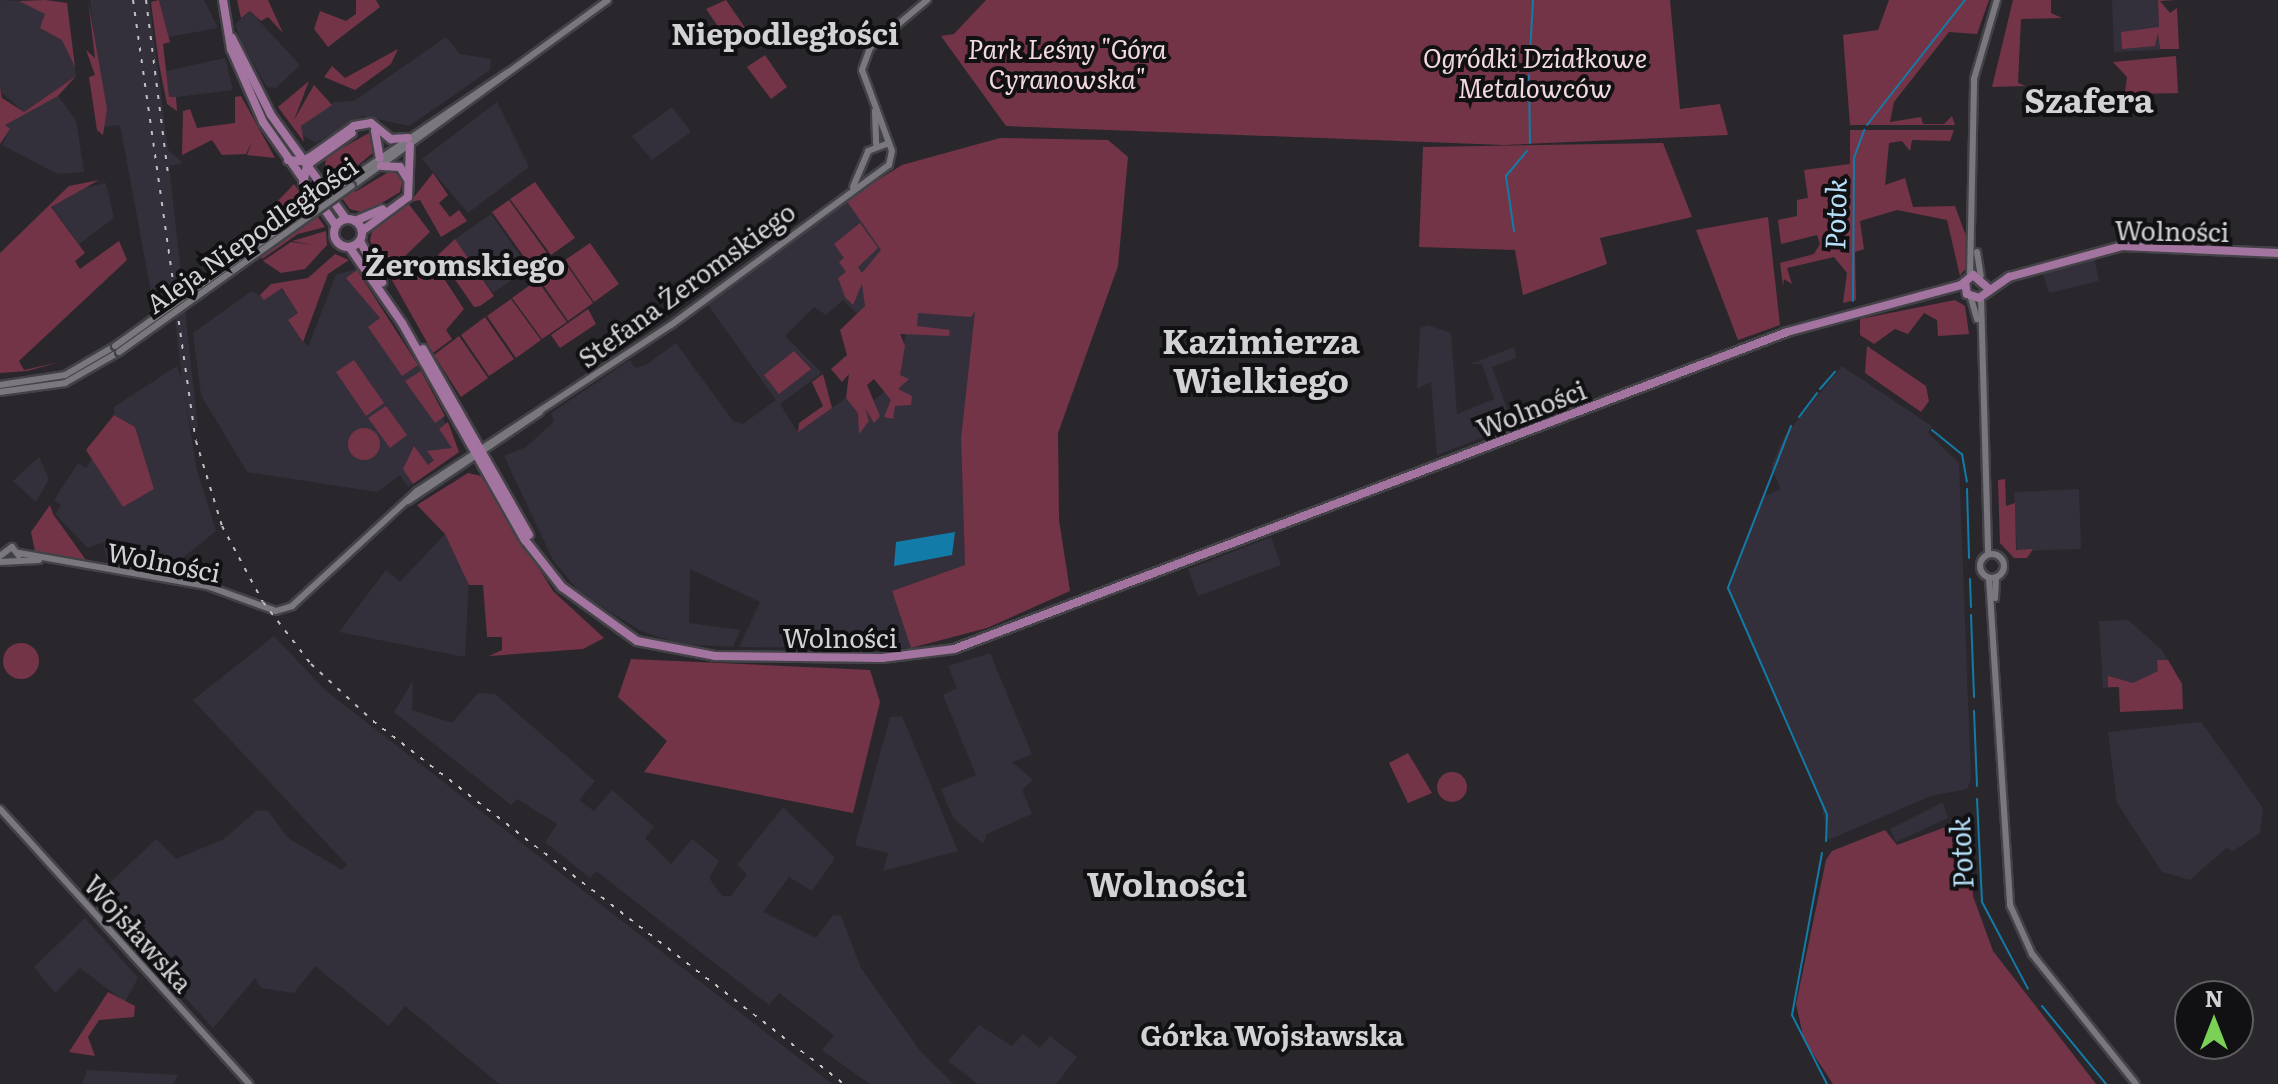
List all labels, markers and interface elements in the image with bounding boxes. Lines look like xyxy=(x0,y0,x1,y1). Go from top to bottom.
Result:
district label: Niepodległości xyxy=(671,14,899,50)
park label: Park Leśny "Góra Cyranowska" xyxy=(967,32,1167,94)
park label: Ogródki Działkowe Metalowców xyxy=(1423,41,1647,102)
district label: Szafera xyxy=(2024,79,2154,119)
street label: Aleja Niepodległości xyxy=(139,149,363,319)
water label: Potok xyxy=(1817,178,1851,250)
street label: Stefana Żeromskiego xyxy=(572,195,800,373)
street label: Wolności xyxy=(2114,213,2230,247)
district label: Żeromskiego xyxy=(365,245,565,281)
district label: Kazimierza Wielkiego xyxy=(1162,319,1360,398)
street label: Wolności xyxy=(1472,373,1590,443)
street label: Wolności xyxy=(105,535,223,587)
street label: Wolności xyxy=(783,621,897,653)
water label: Potok xyxy=(1941,816,1979,890)
district label: Wolności xyxy=(1087,863,1247,903)
street label: Wojsławska xyxy=(78,868,200,998)
north arrow xyxy=(2174,980,2254,1060)
text: N xyxy=(2205,981,2223,1014)
district label: Górka Wojsławska xyxy=(1140,1017,1404,1051)

